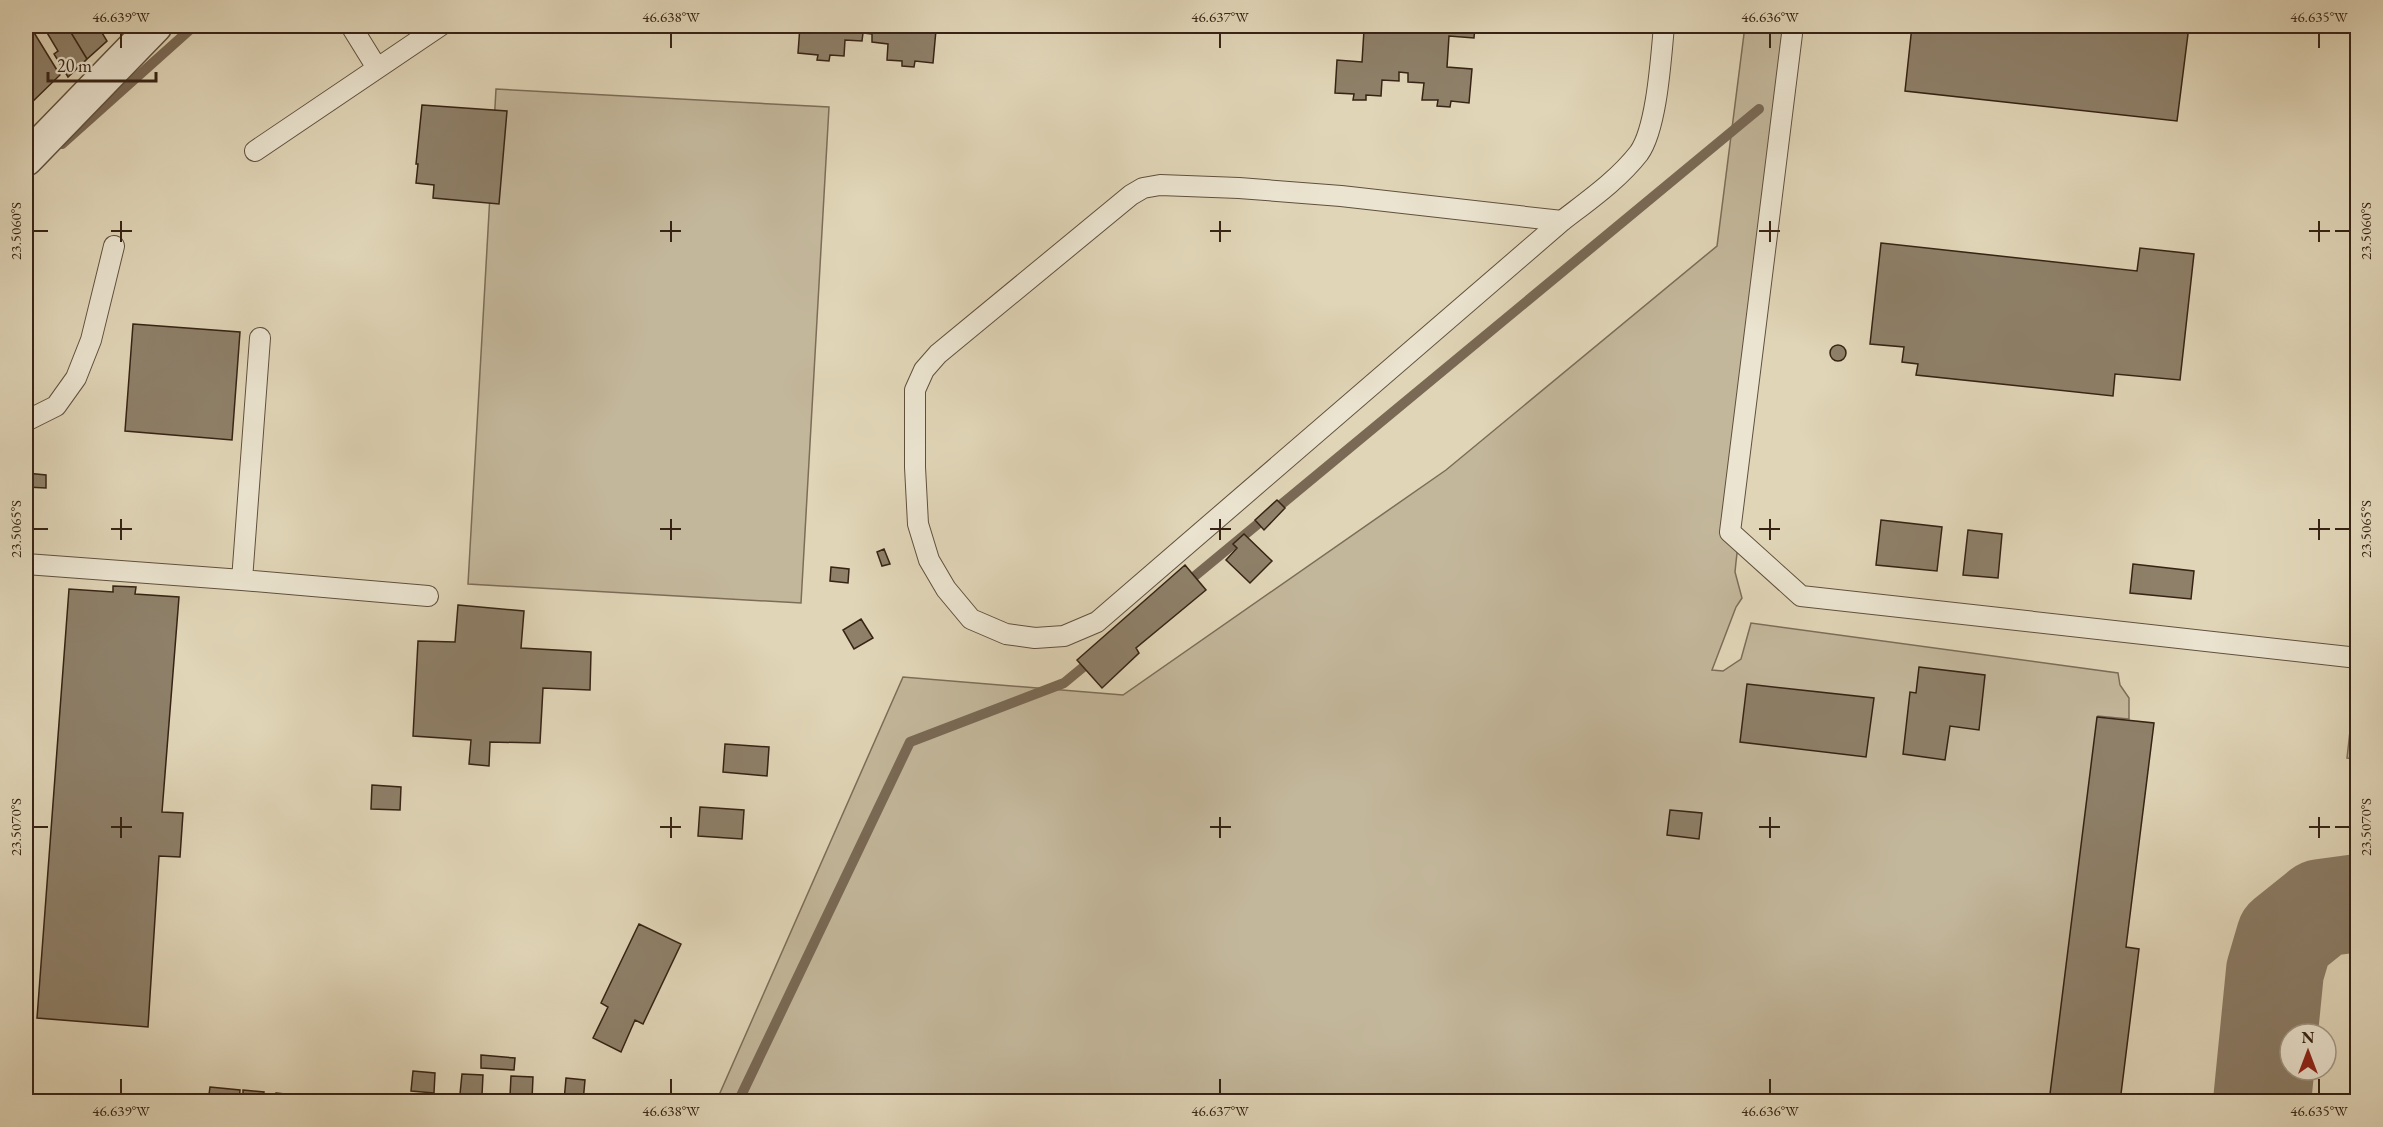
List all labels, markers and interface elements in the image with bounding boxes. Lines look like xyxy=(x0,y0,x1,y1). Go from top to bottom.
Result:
text: 46.639°W xyxy=(92,7,150,26)
text: 46.638°W xyxy=(642,7,700,26)
text: 46.637°W xyxy=(1191,7,1249,26)
text: 46.636°W xyxy=(1741,7,1799,26)
text: 46.635°W xyxy=(2290,7,2348,26)
scale bar xyxy=(48,45,156,83)
text: 20 m xyxy=(57,54,92,77)
text: 23.5060°S xyxy=(6,202,25,260)
text: 23.5060°S xyxy=(2356,202,2375,260)
text: 23.5065°S xyxy=(6,500,25,558)
text: 23.5065°S xyxy=(2356,500,2375,558)
text: 23.5070°S xyxy=(6,798,25,856)
text: 23.5070°S xyxy=(2356,798,2375,856)
north arrow xyxy=(2278,1022,2338,1082)
text: N xyxy=(2302,1027,2315,1048)
text: 46.639°W xyxy=(92,1101,150,1120)
text: 46.638°W xyxy=(642,1101,700,1120)
text: 46.637°W xyxy=(1191,1101,1249,1120)
text: 46.636°W xyxy=(1741,1101,1799,1120)
text: 46.635°W xyxy=(2290,1101,2348,1120)

